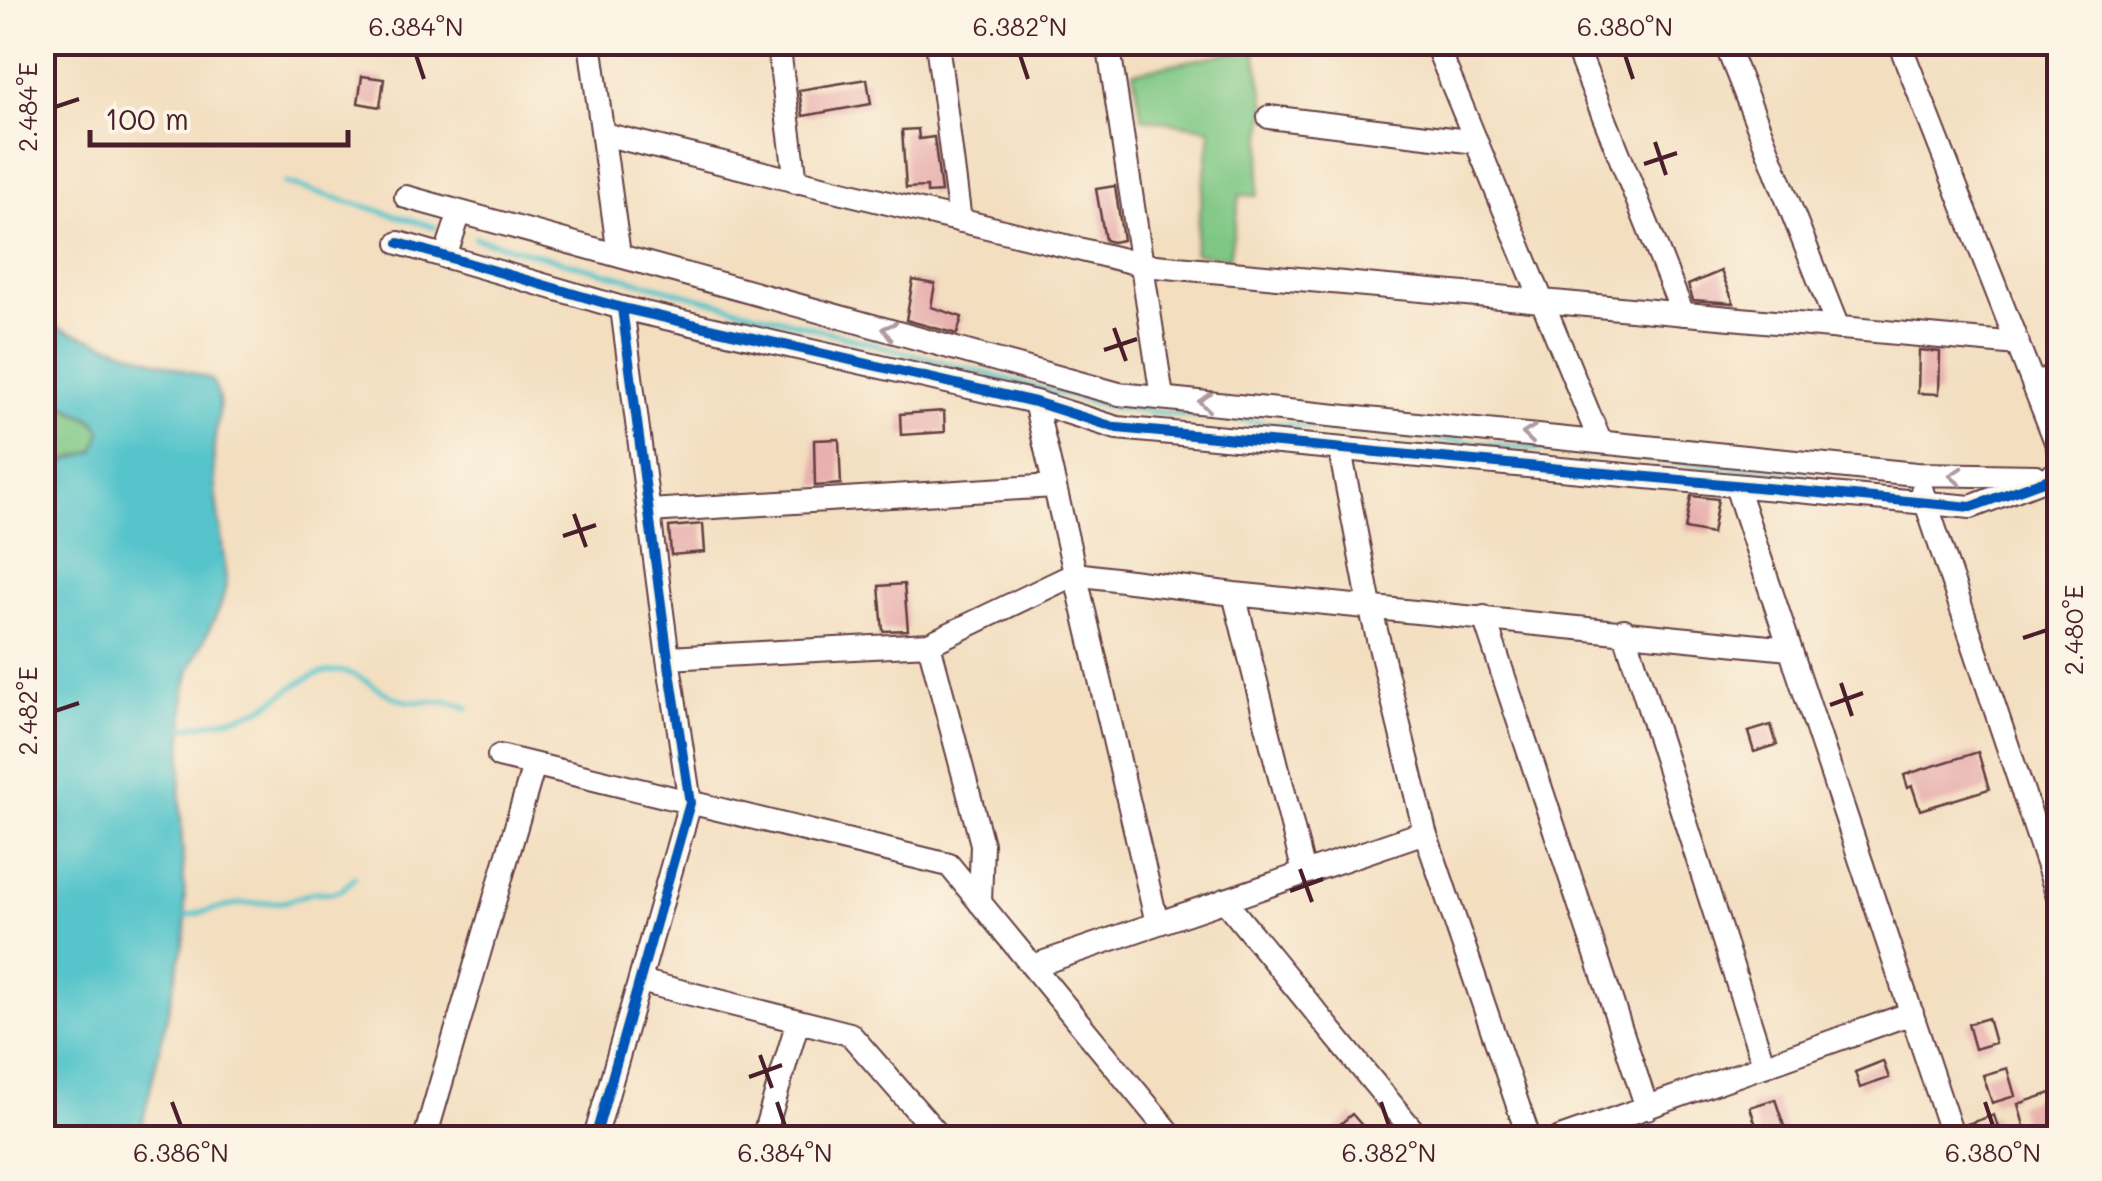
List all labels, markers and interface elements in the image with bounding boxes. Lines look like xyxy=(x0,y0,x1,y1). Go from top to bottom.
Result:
text: 6.384°N xyxy=(368,10,464,42)
text: 6.382°N xyxy=(973,10,1067,42)
text: 6.380°N xyxy=(1577,10,1673,42)
text: 2.484°E xyxy=(11,62,43,152)
scale bar xyxy=(90,85,348,147)
text: 100 m xyxy=(105,98,189,138)
one-way arrow xyxy=(881,321,898,342)
one-way arrow xyxy=(1197,391,1213,413)
one-way arrow xyxy=(1520,424,1536,445)
one-way arrow xyxy=(1948,465,1964,486)
text: 2.480°E xyxy=(2057,585,2089,675)
text: 2.482°E xyxy=(11,666,43,756)
text: 6.386°N xyxy=(133,1136,229,1168)
text: 6.384°N xyxy=(737,1136,833,1168)
text: 6.382°N xyxy=(1342,1136,1436,1168)
text: 6.380°N xyxy=(1945,1136,2041,1168)

